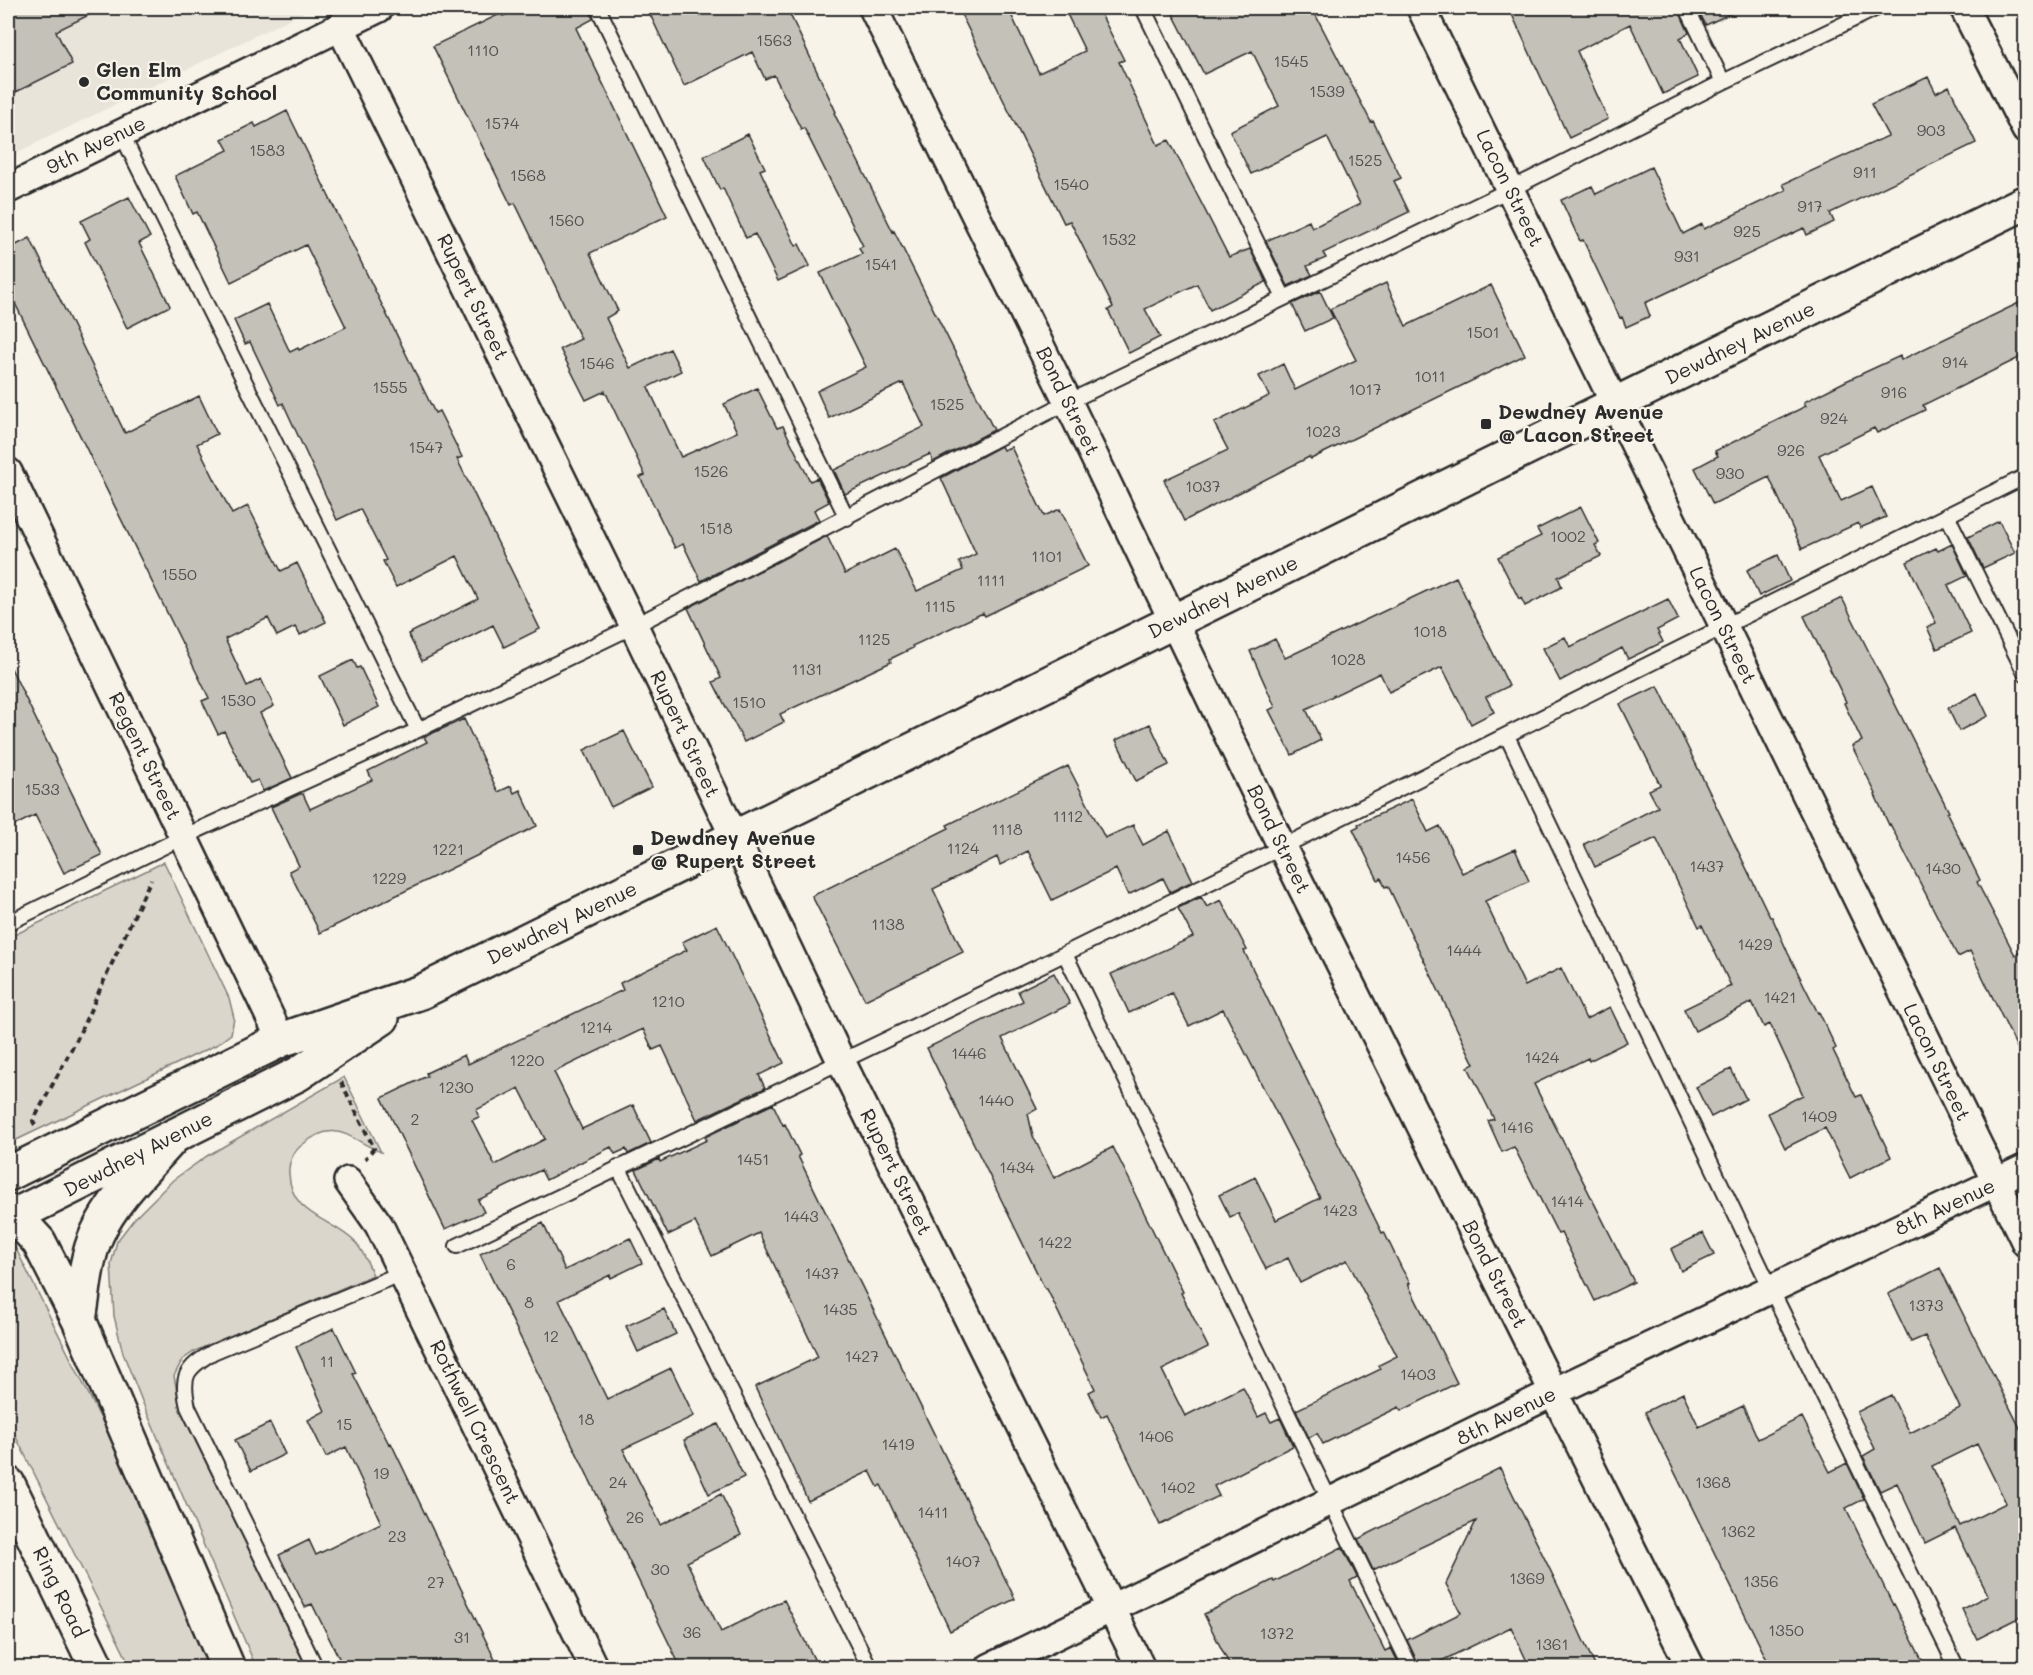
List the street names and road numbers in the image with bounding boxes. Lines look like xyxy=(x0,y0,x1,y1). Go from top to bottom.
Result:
street label: 9th Avenue xyxy=(42,109,150,179)
street label: Lacon Street xyxy=(1471,124,1551,251)
street label: Rupert Street xyxy=(432,229,516,364)
street label: Dewdney Avenue xyxy=(1660,295,1819,390)
street label: Bond Street xyxy=(1031,342,1106,459)
street label: Dewdney Avenue xyxy=(1143,549,1302,644)
street label: Lacon Street xyxy=(1684,561,1764,688)
street label: Rupert Street xyxy=(645,666,727,801)
street label: Regent Street xyxy=(104,687,188,824)
street label: Bond Street xyxy=(1242,780,1317,897)
street label: Dewdney Avenue xyxy=(482,875,641,970)
street label: Lacon Street xyxy=(1898,998,1978,1125)
street label: Dewdney Avenue xyxy=(59,1104,216,1202)
street label: Rupert Street xyxy=(855,1104,939,1239)
street label: 8th Avenue xyxy=(1890,1172,1999,1241)
street label: Bond Street xyxy=(1457,1215,1534,1332)
street label: Rothwell Crescent xyxy=(425,1335,527,1508)
street label: 8th Avenue xyxy=(1451,1380,1560,1450)
street label: Ring Road xyxy=(28,1542,94,1641)

